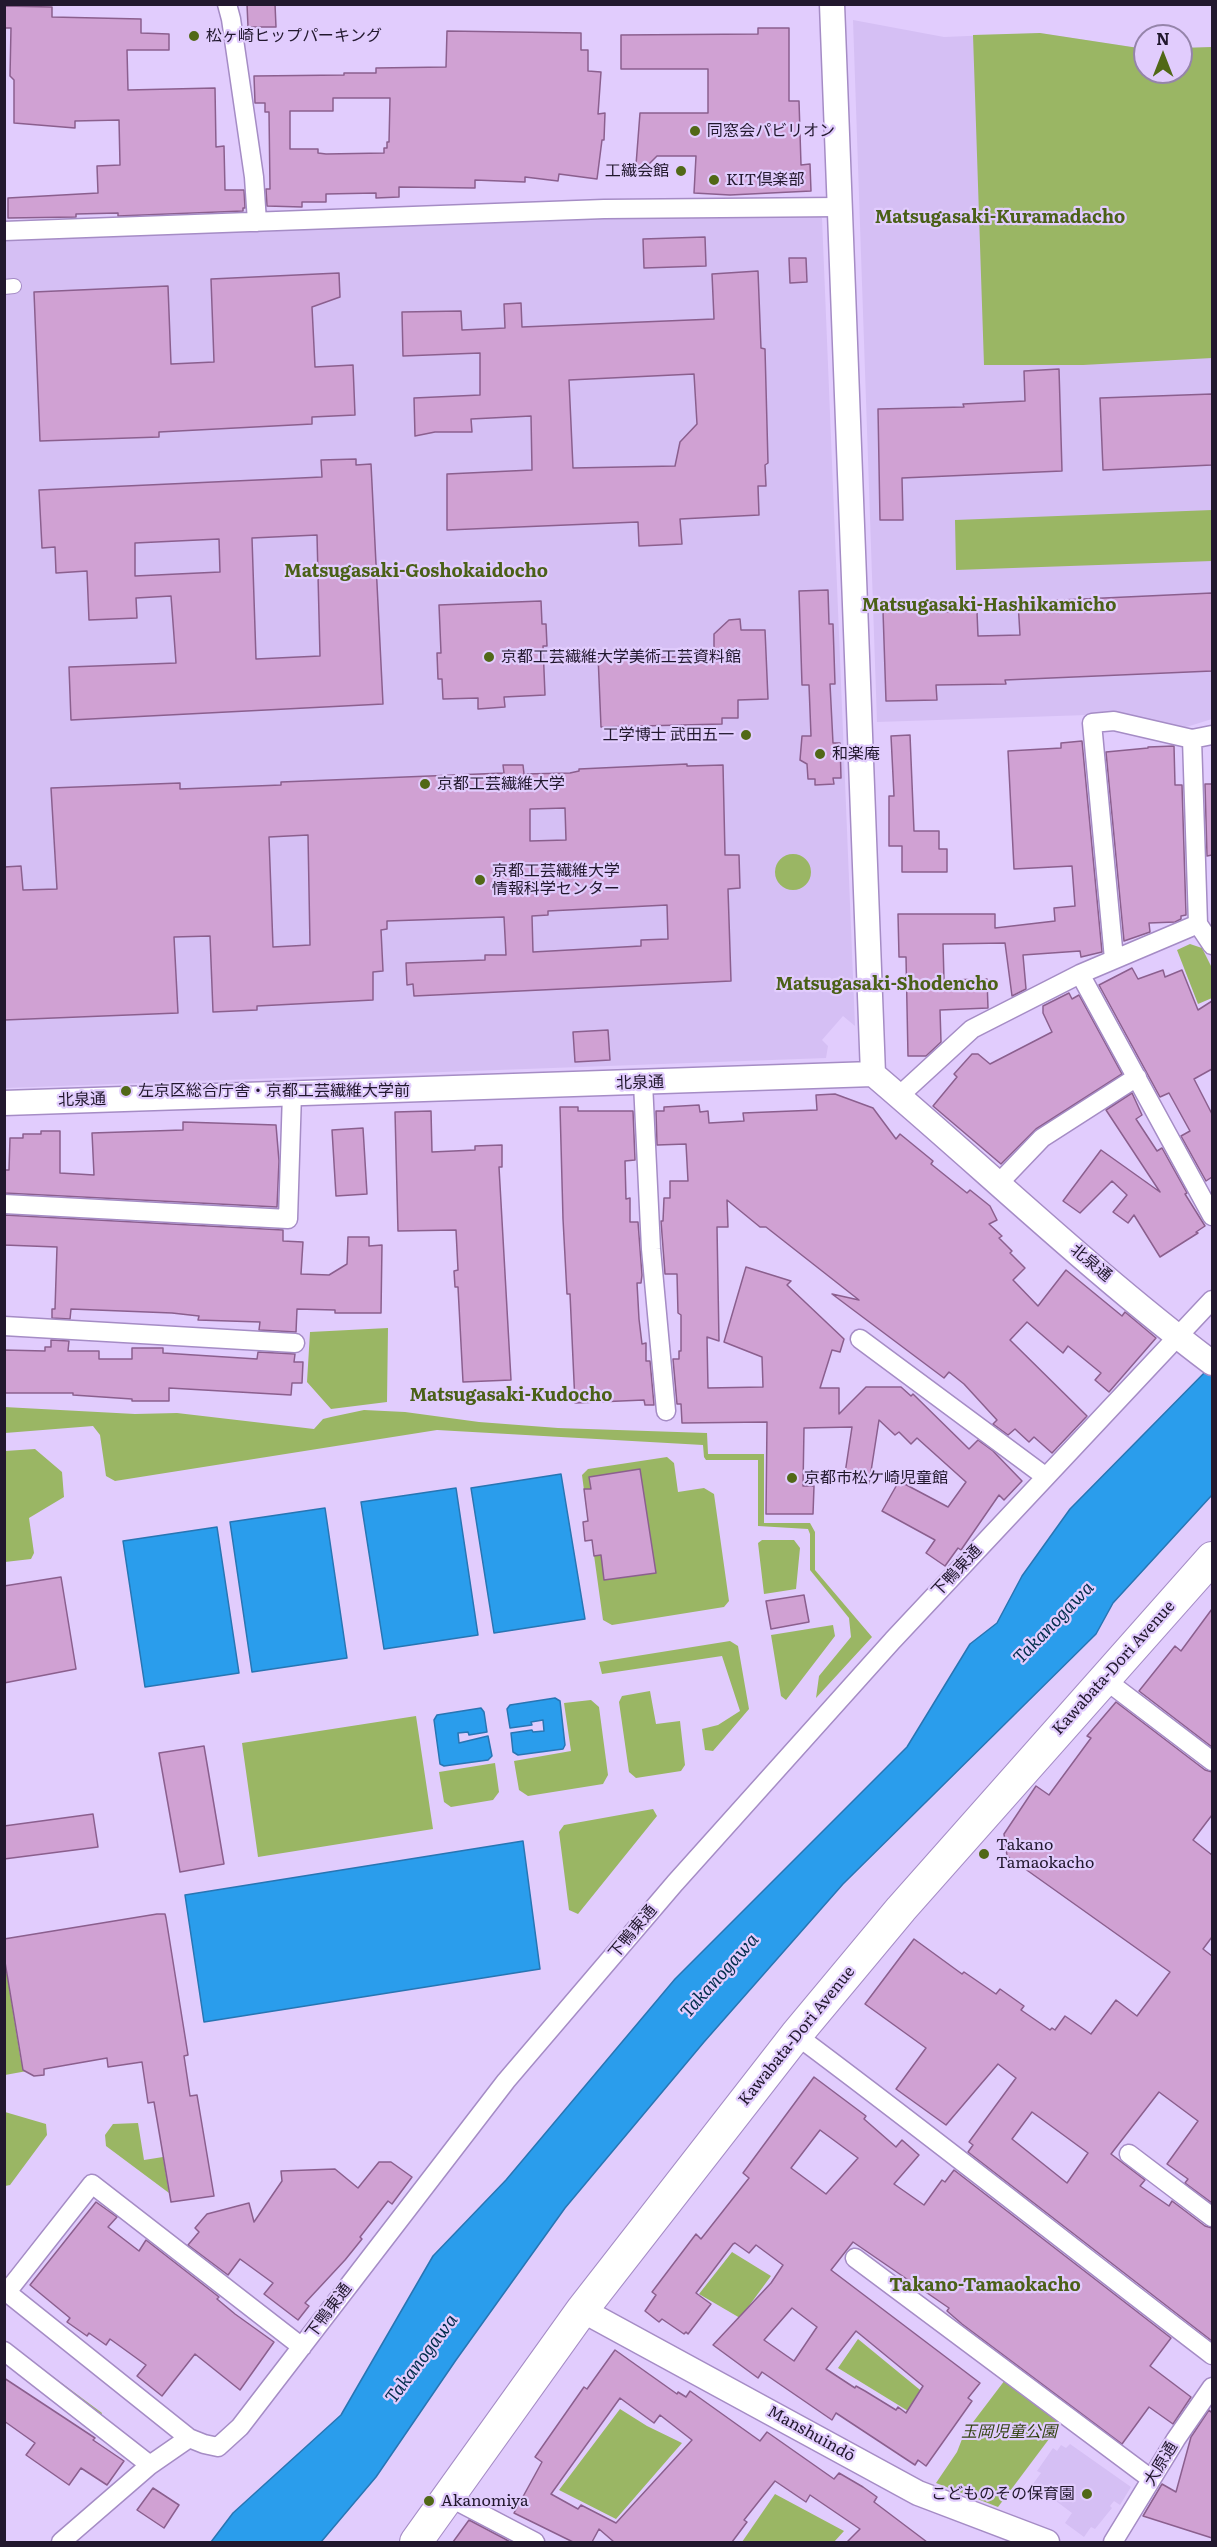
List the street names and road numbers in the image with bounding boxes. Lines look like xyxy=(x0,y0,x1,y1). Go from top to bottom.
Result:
street label: 北泉通 xyxy=(616,1073,664,1093)
street label: 北泉通 xyxy=(58,1090,106,1110)
street label: 北泉通 xyxy=(1066,1240,1116,1286)
street label: 下鴨東通 xyxy=(928,1541,986,1601)
street label: Kawabata-Dori Avenue xyxy=(1049,1597,1179,1739)
street label: 下鴨東通 xyxy=(605,1901,661,1963)
street label: Kawabata-Dori Avenue xyxy=(735,1962,859,2110)
street label: 下鴨東通 xyxy=(302,2280,356,2342)
street label: Manshuindō xyxy=(764,2402,858,2466)
street label: 大原通 xyxy=(1140,2438,1182,2490)

